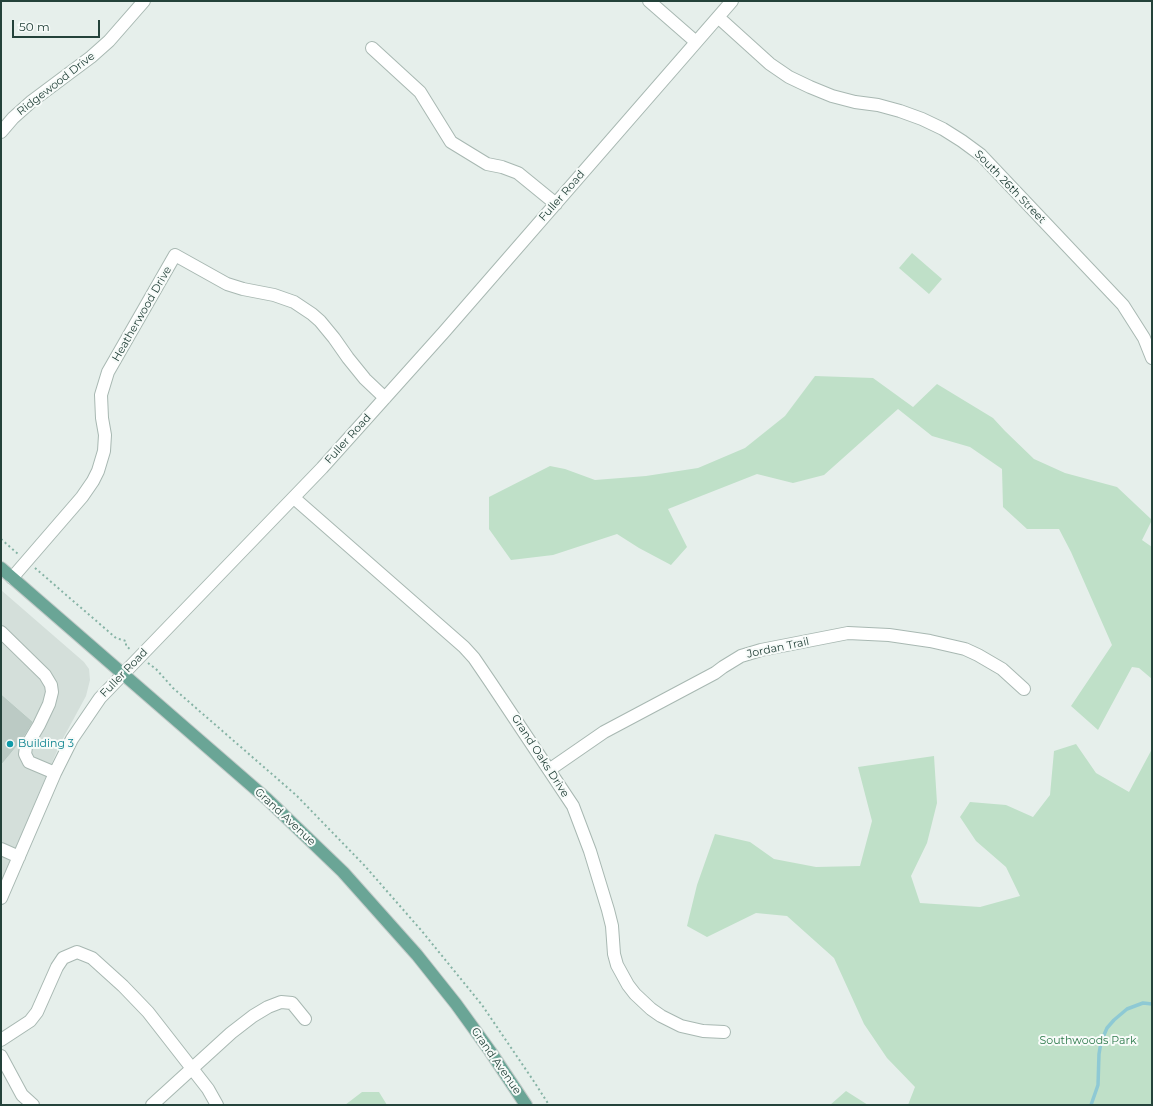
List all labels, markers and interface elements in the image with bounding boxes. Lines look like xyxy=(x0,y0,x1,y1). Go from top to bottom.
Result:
scale bar xyxy=(14,12,102,38)
text: 50 m xyxy=(19,19,50,34)
street label: Ridgewood Drive xyxy=(15,50,97,118)
street label: South 26th Street xyxy=(972,148,1048,226)
street label: Fuller Road xyxy=(536,168,588,224)
street label: Heatherwood Drive xyxy=(109,264,175,364)
street label: Fuller Road xyxy=(322,411,374,467)
street label: Jordan Trail xyxy=(746,635,810,661)
street label: Fuller Road xyxy=(97,646,151,700)
street label: Grand Oaks Drive xyxy=(508,712,572,800)
place label: Building 3 xyxy=(18,737,74,751)
marker: Building 3 xyxy=(5,739,15,749)
street label: Grand Avenue xyxy=(252,785,318,849)
street label: Grand Avenue xyxy=(468,1025,524,1097)
park label: Southwoods Park xyxy=(1040,1034,1136,1048)

